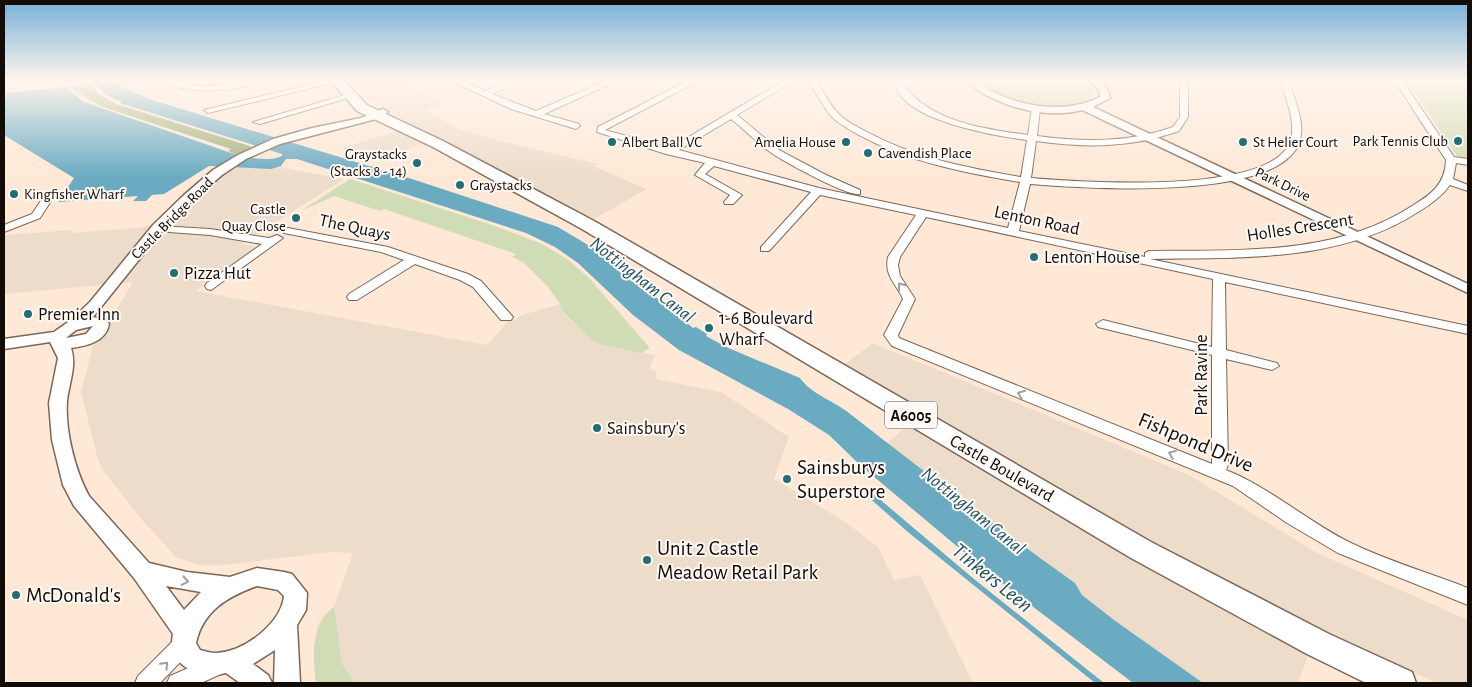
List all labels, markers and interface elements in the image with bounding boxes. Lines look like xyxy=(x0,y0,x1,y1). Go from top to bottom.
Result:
place label: Park Tennis Club xyxy=(1353,134,1448,149)
place label: Albert Ball VC xyxy=(622,135,702,150)
place label: Amelia House xyxy=(754,135,836,150)
place label: St Helier Court xyxy=(1253,135,1338,150)
marker: Park Tennis Club xyxy=(1452,135,1464,147)
marker: Albert Ball VC xyxy=(606,136,618,148)
marker: Amelia House xyxy=(840,136,852,148)
marker: St Helier Court xyxy=(1237,136,1249,148)
place label: Cavendish Place xyxy=(878,146,972,161)
place label: Graystacks (Stacks 8 - 14) xyxy=(330,147,407,179)
marker: Cavendish Place xyxy=(862,147,874,159)
marker: Graystacks (Stacks 8 - 14) xyxy=(411,157,423,169)
street label: Park Drive xyxy=(1253,165,1313,204)
street label: Castle Bridge Road xyxy=(129,174,216,262)
place label: Graystacks xyxy=(470,178,532,193)
marker: Graystacks xyxy=(454,179,466,191)
place label: Kingfisher Wharf xyxy=(24,187,125,202)
marker: Kingfisher Wharf xyxy=(8,188,20,200)
place label: Castle Quay Close xyxy=(222,202,286,234)
street label: Lenton Road xyxy=(992,203,1081,239)
street label: Holles Crescent xyxy=(1246,211,1355,245)
marker: Castle Quay Close xyxy=(290,212,302,224)
street label: The Quays xyxy=(318,212,392,244)
water label: Nottingham Canal xyxy=(586,234,698,327)
place label: Lenton House xyxy=(1044,249,1140,267)
marker: Lenton House xyxy=(1028,251,1040,263)
place label: Pizza Hut xyxy=(184,265,251,283)
marker: Pizza Hut xyxy=(168,267,180,279)
one-way arrow xyxy=(899,283,907,292)
place label: Premier Inn xyxy=(38,306,120,324)
marker: Premier Inn xyxy=(22,308,34,320)
place label: 1-6 Boulevard Wharf xyxy=(719,310,813,349)
marker: 1-6 Boulevard Wharf xyxy=(703,322,715,334)
street label: Park Ravine xyxy=(1193,334,1211,416)
one-way arrow xyxy=(1017,389,1026,400)
road number: A6005 xyxy=(885,402,937,428)
street label: Fishpond Drive xyxy=(1135,409,1256,476)
place label: Sainsbury's xyxy=(607,420,685,438)
marker: Sainsbury's xyxy=(591,422,603,434)
street label: Castle Boulevard xyxy=(946,432,1057,506)
one-way arrow xyxy=(1168,450,1177,460)
place label: Sainsburys Superstore xyxy=(797,457,886,502)
water label: Nottingham Canal xyxy=(918,464,1029,559)
marker: Sainsburys Superstore xyxy=(781,473,793,485)
place label: Unit 2 Castle Meadow Retail Park xyxy=(657,538,818,583)
water label: Tinkers Leen xyxy=(948,539,1037,617)
marker: Unit 2 Castle Meadow Retail Park xyxy=(641,554,653,566)
one-way arrow xyxy=(180,575,189,585)
place label: McDonald's xyxy=(26,585,121,606)
marker: McDonald's xyxy=(10,589,22,601)
one-way arrow xyxy=(159,661,168,670)

